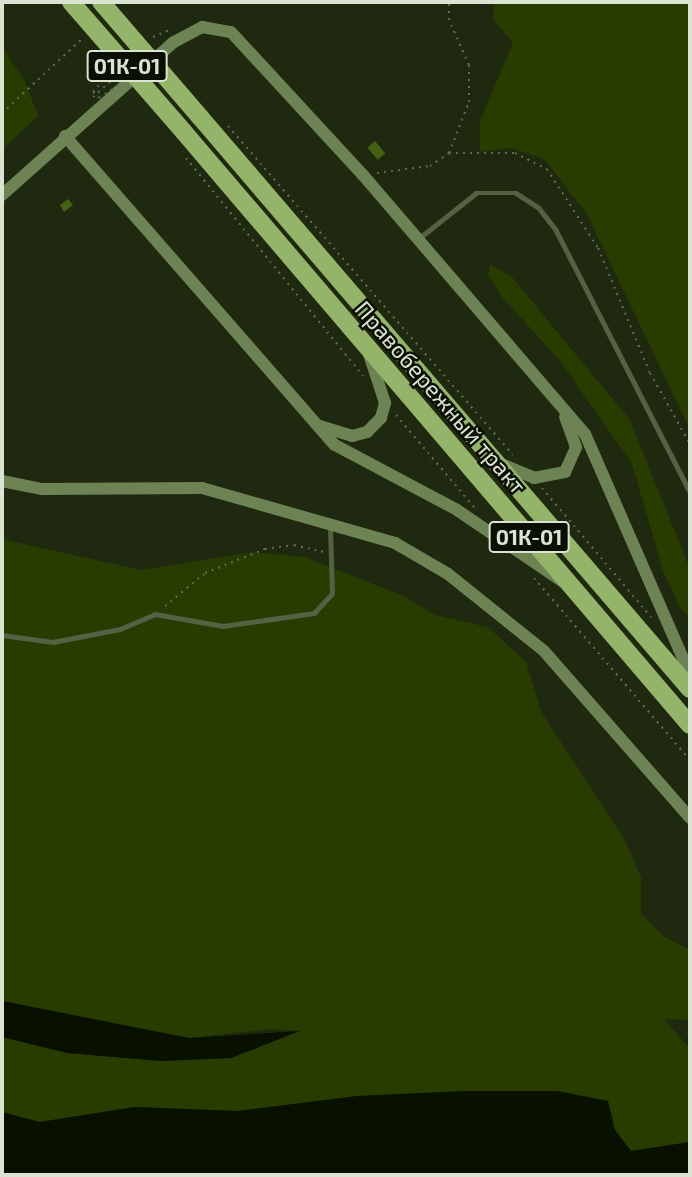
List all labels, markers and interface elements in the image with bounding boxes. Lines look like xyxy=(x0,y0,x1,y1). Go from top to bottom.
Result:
road number: 01К-01 xyxy=(85,48,169,84)
street label: Правобережный тракт xyxy=(350,295,532,499)
road number: 01К-01 xyxy=(487,520,571,554)

